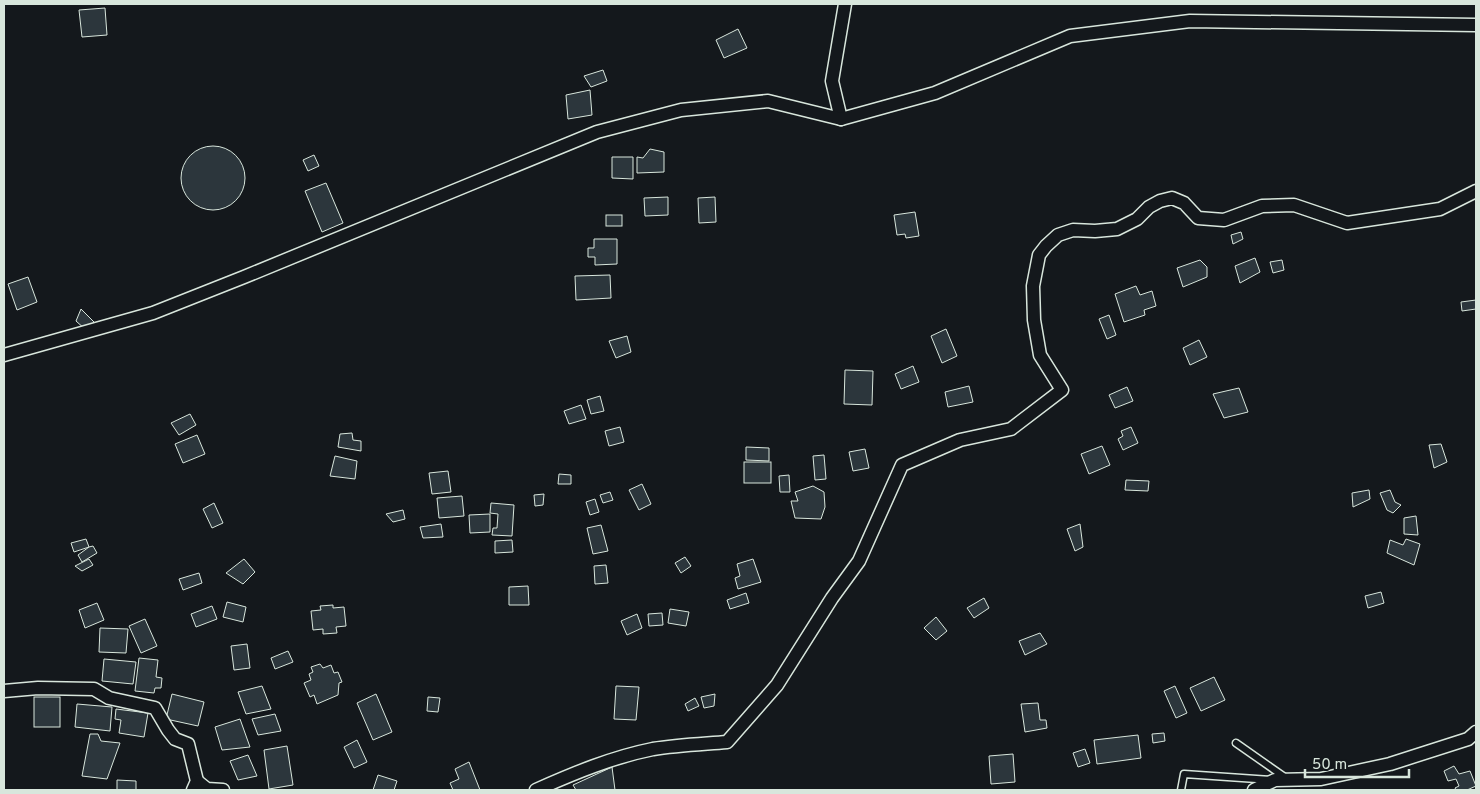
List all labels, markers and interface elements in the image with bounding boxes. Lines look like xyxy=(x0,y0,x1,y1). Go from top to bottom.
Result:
scale bar xyxy=(1305,746,1409,778)
text: 50 m xyxy=(1312,756,1347,775)

